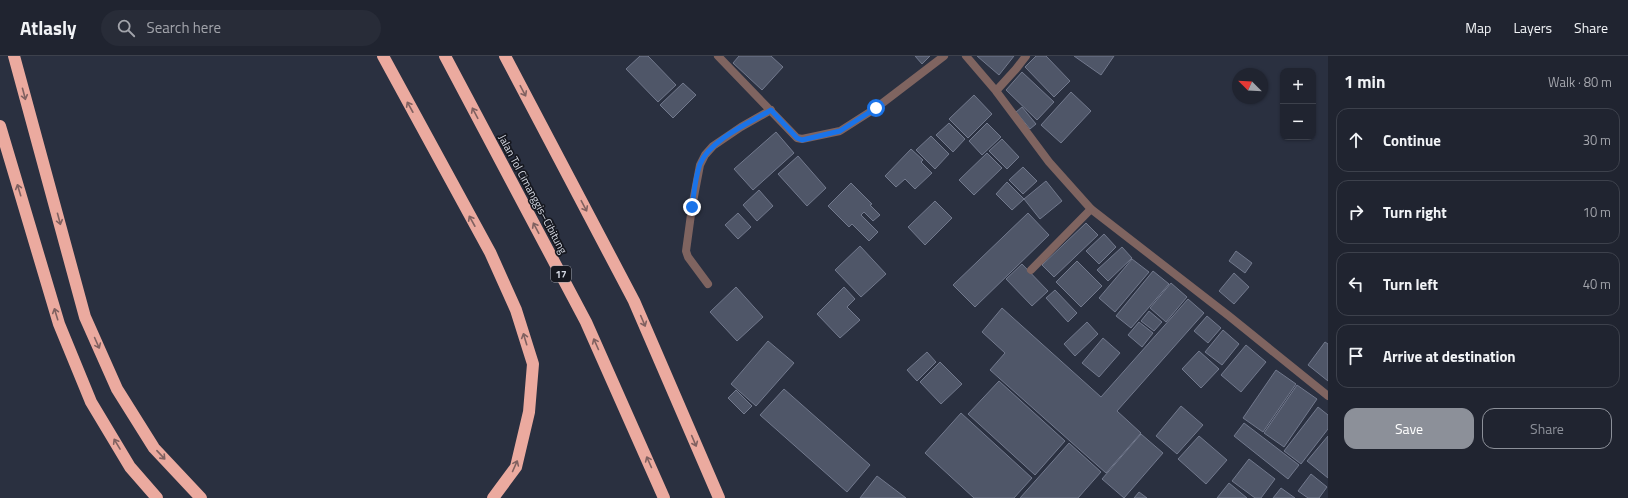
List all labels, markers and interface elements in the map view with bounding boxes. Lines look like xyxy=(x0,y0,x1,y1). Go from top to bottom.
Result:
search box xyxy=(101,10,381,46)
text: Atlasly xyxy=(20,13,77,42)
text: Search here xyxy=(147,16,221,39)
icon: search xyxy=(115,17,137,39)
text: Map xyxy=(1465,17,1491,38)
text: Layers xyxy=(1513,17,1552,38)
text: Share xyxy=(1574,17,1608,38)
north arrow xyxy=(1232,68,1268,104)
map controls xyxy=(1280,68,1316,140)
button: + xyxy=(1280,68,1316,104)
text: 1 min xyxy=(1344,69,1385,95)
text: Walk · 80 m xyxy=(1548,72,1612,92)
one-way arrow xyxy=(520,84,528,96)
one-way arrow xyxy=(21,87,28,100)
route start xyxy=(867,99,885,117)
one-way arrow xyxy=(406,101,414,113)
button: − xyxy=(1280,104,1316,140)
one-way arrow xyxy=(471,107,479,119)
icon: ahead xyxy=(1345,129,1367,151)
text: Continue xyxy=(1383,129,1441,152)
text: 30 m xyxy=(1583,130,1611,150)
street label: Jalan Tol Cimanggis–Cibitung xyxy=(495,131,571,257)
one-way arrow xyxy=(15,183,22,196)
route end xyxy=(683,198,701,216)
one-way arrow xyxy=(581,199,588,211)
icon: right xyxy=(1345,201,1367,223)
text: Turn right xyxy=(1383,201,1447,224)
text: 10 m xyxy=(1583,202,1611,222)
one-way arrow xyxy=(55,212,63,225)
one-way arrow xyxy=(468,215,476,227)
one-way arrow xyxy=(532,222,540,234)
road number: 17 xyxy=(551,266,571,282)
icon: left xyxy=(1345,273,1367,295)
text: Turn left xyxy=(1383,273,1438,296)
text: 40 m xyxy=(1583,274,1611,294)
one-way arrow xyxy=(52,309,60,321)
one-way arrow xyxy=(640,315,647,327)
one-way arrow xyxy=(521,333,528,346)
one-way arrow xyxy=(94,337,101,349)
one-way arrow xyxy=(592,338,599,350)
icon: arrive xyxy=(1345,345,1367,367)
text: Arrive at destination xyxy=(1383,345,1516,368)
button: Save xyxy=(1344,408,1474,449)
button: Share xyxy=(1482,408,1612,449)
one-way arrow xyxy=(691,434,699,446)
one-way arrow xyxy=(112,438,120,450)
one-way arrow xyxy=(156,450,166,460)
one-way arrow xyxy=(644,457,652,469)
one-way arrow xyxy=(512,460,519,472)

